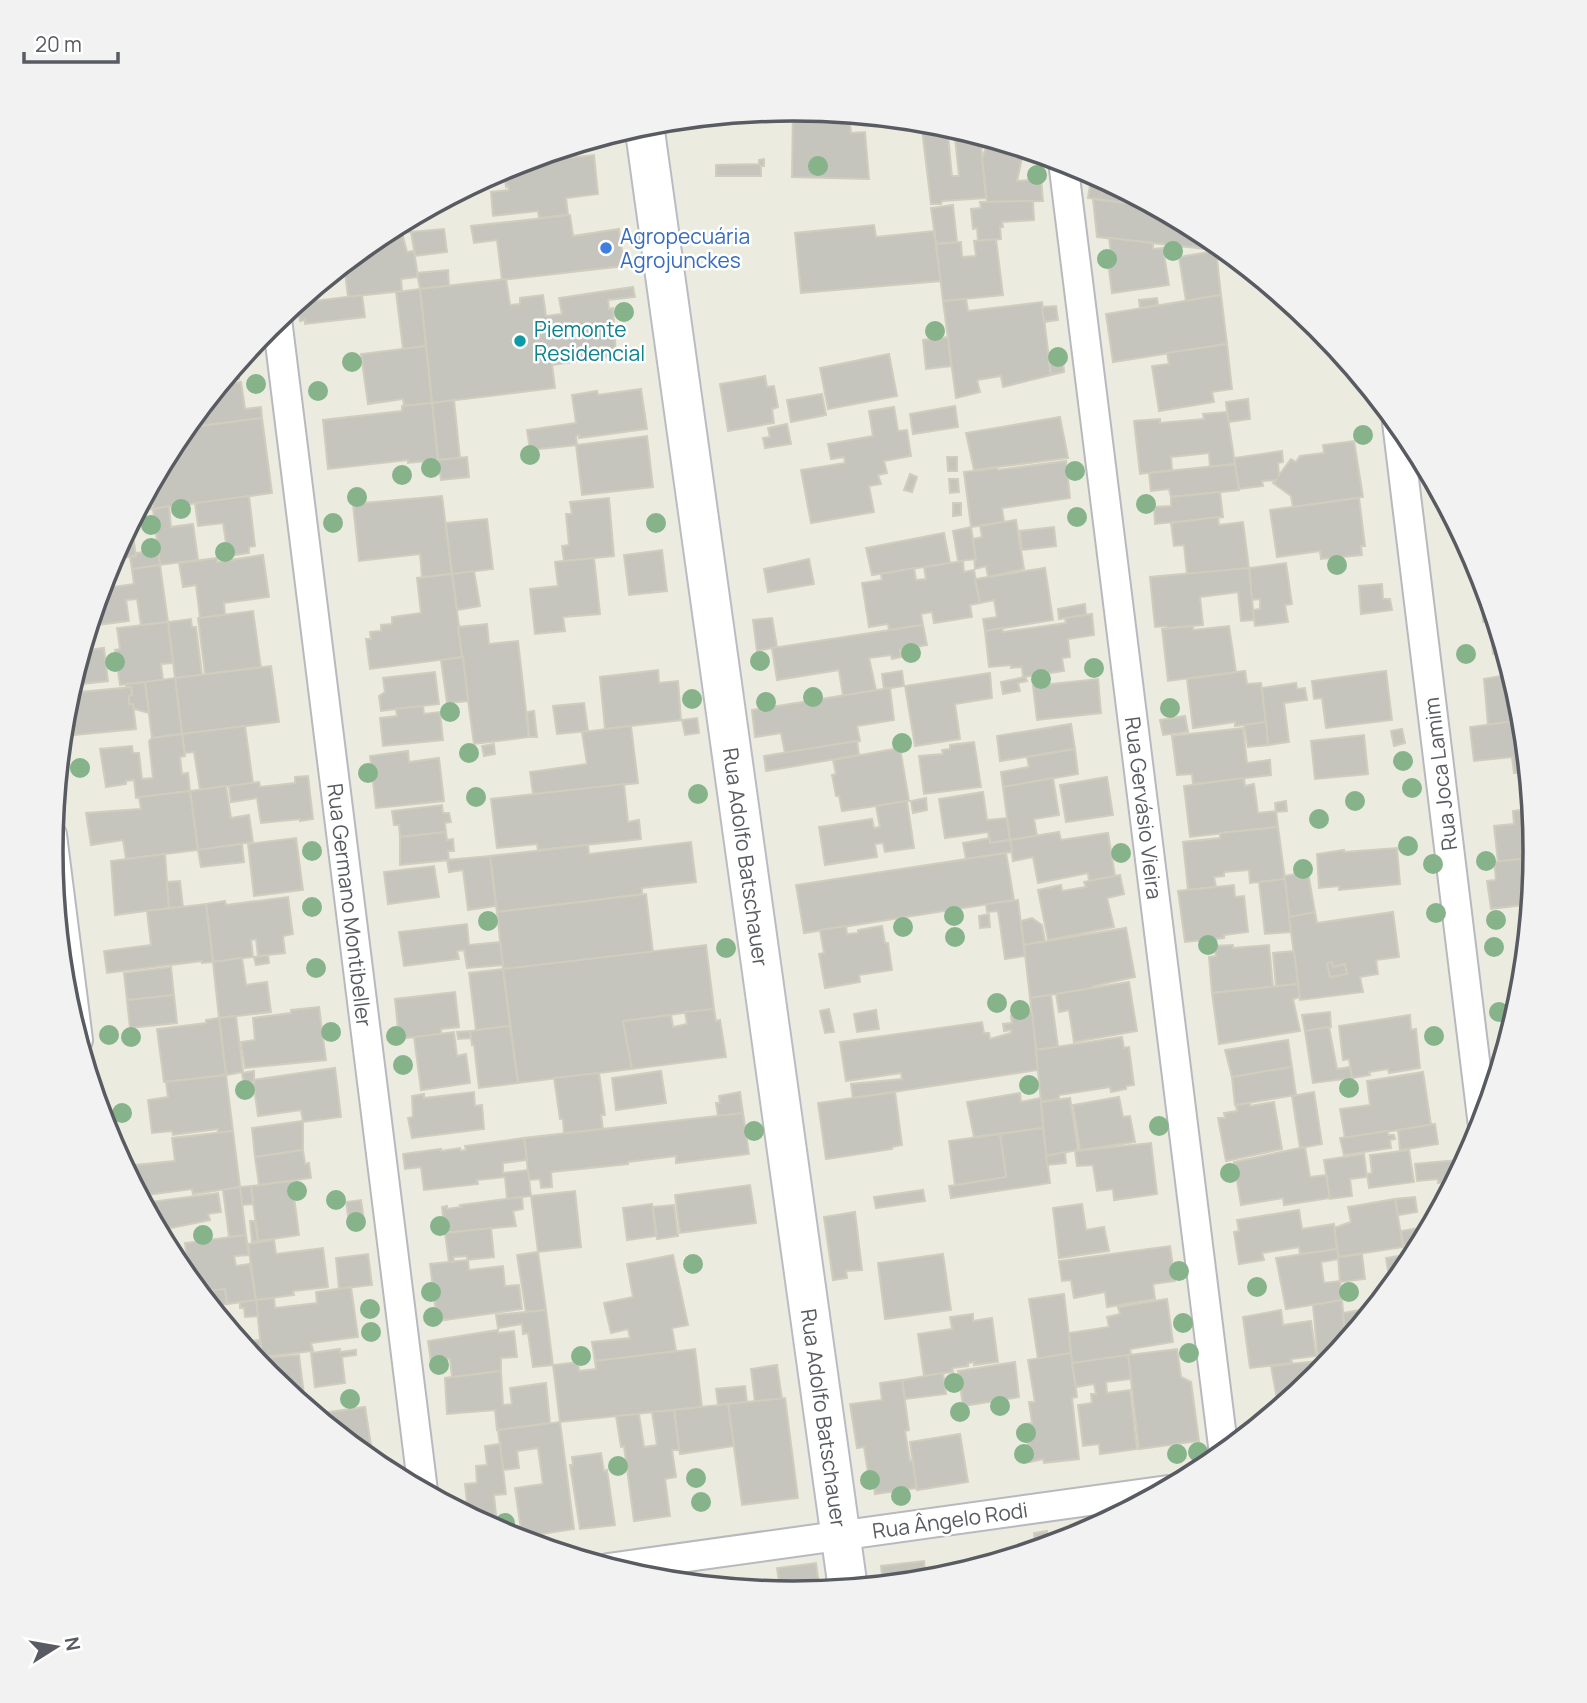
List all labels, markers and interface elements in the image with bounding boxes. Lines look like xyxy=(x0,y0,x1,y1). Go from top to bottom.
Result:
scale bar xyxy=(24,21,119,65)
text: 20 m xyxy=(35,30,82,58)
place label: Agropecuária Agrojunckes xyxy=(620,222,750,274)
marker: Agropecuária Agrojunckes xyxy=(598,240,614,256)
place label: Piemonte Residencial xyxy=(534,315,645,367)
marker: Piemonte Residencial xyxy=(512,333,528,349)
street label: Rua Joca Lamim xyxy=(1417,696,1463,852)
street label: Rua Gervásio Vieira xyxy=(1119,715,1169,901)
street label: Rua Adolfo Batschauer xyxy=(717,746,775,968)
street label: Rua Germano Montibeller xyxy=(321,782,379,1029)
street label: Rua Adolfo Batschauer xyxy=(795,1307,853,1529)
street label: Rua Ângelo Rodi xyxy=(871,1495,1029,1545)
north arrow xyxy=(21,1612,91,1682)
text: N xyxy=(59,1635,87,1653)

